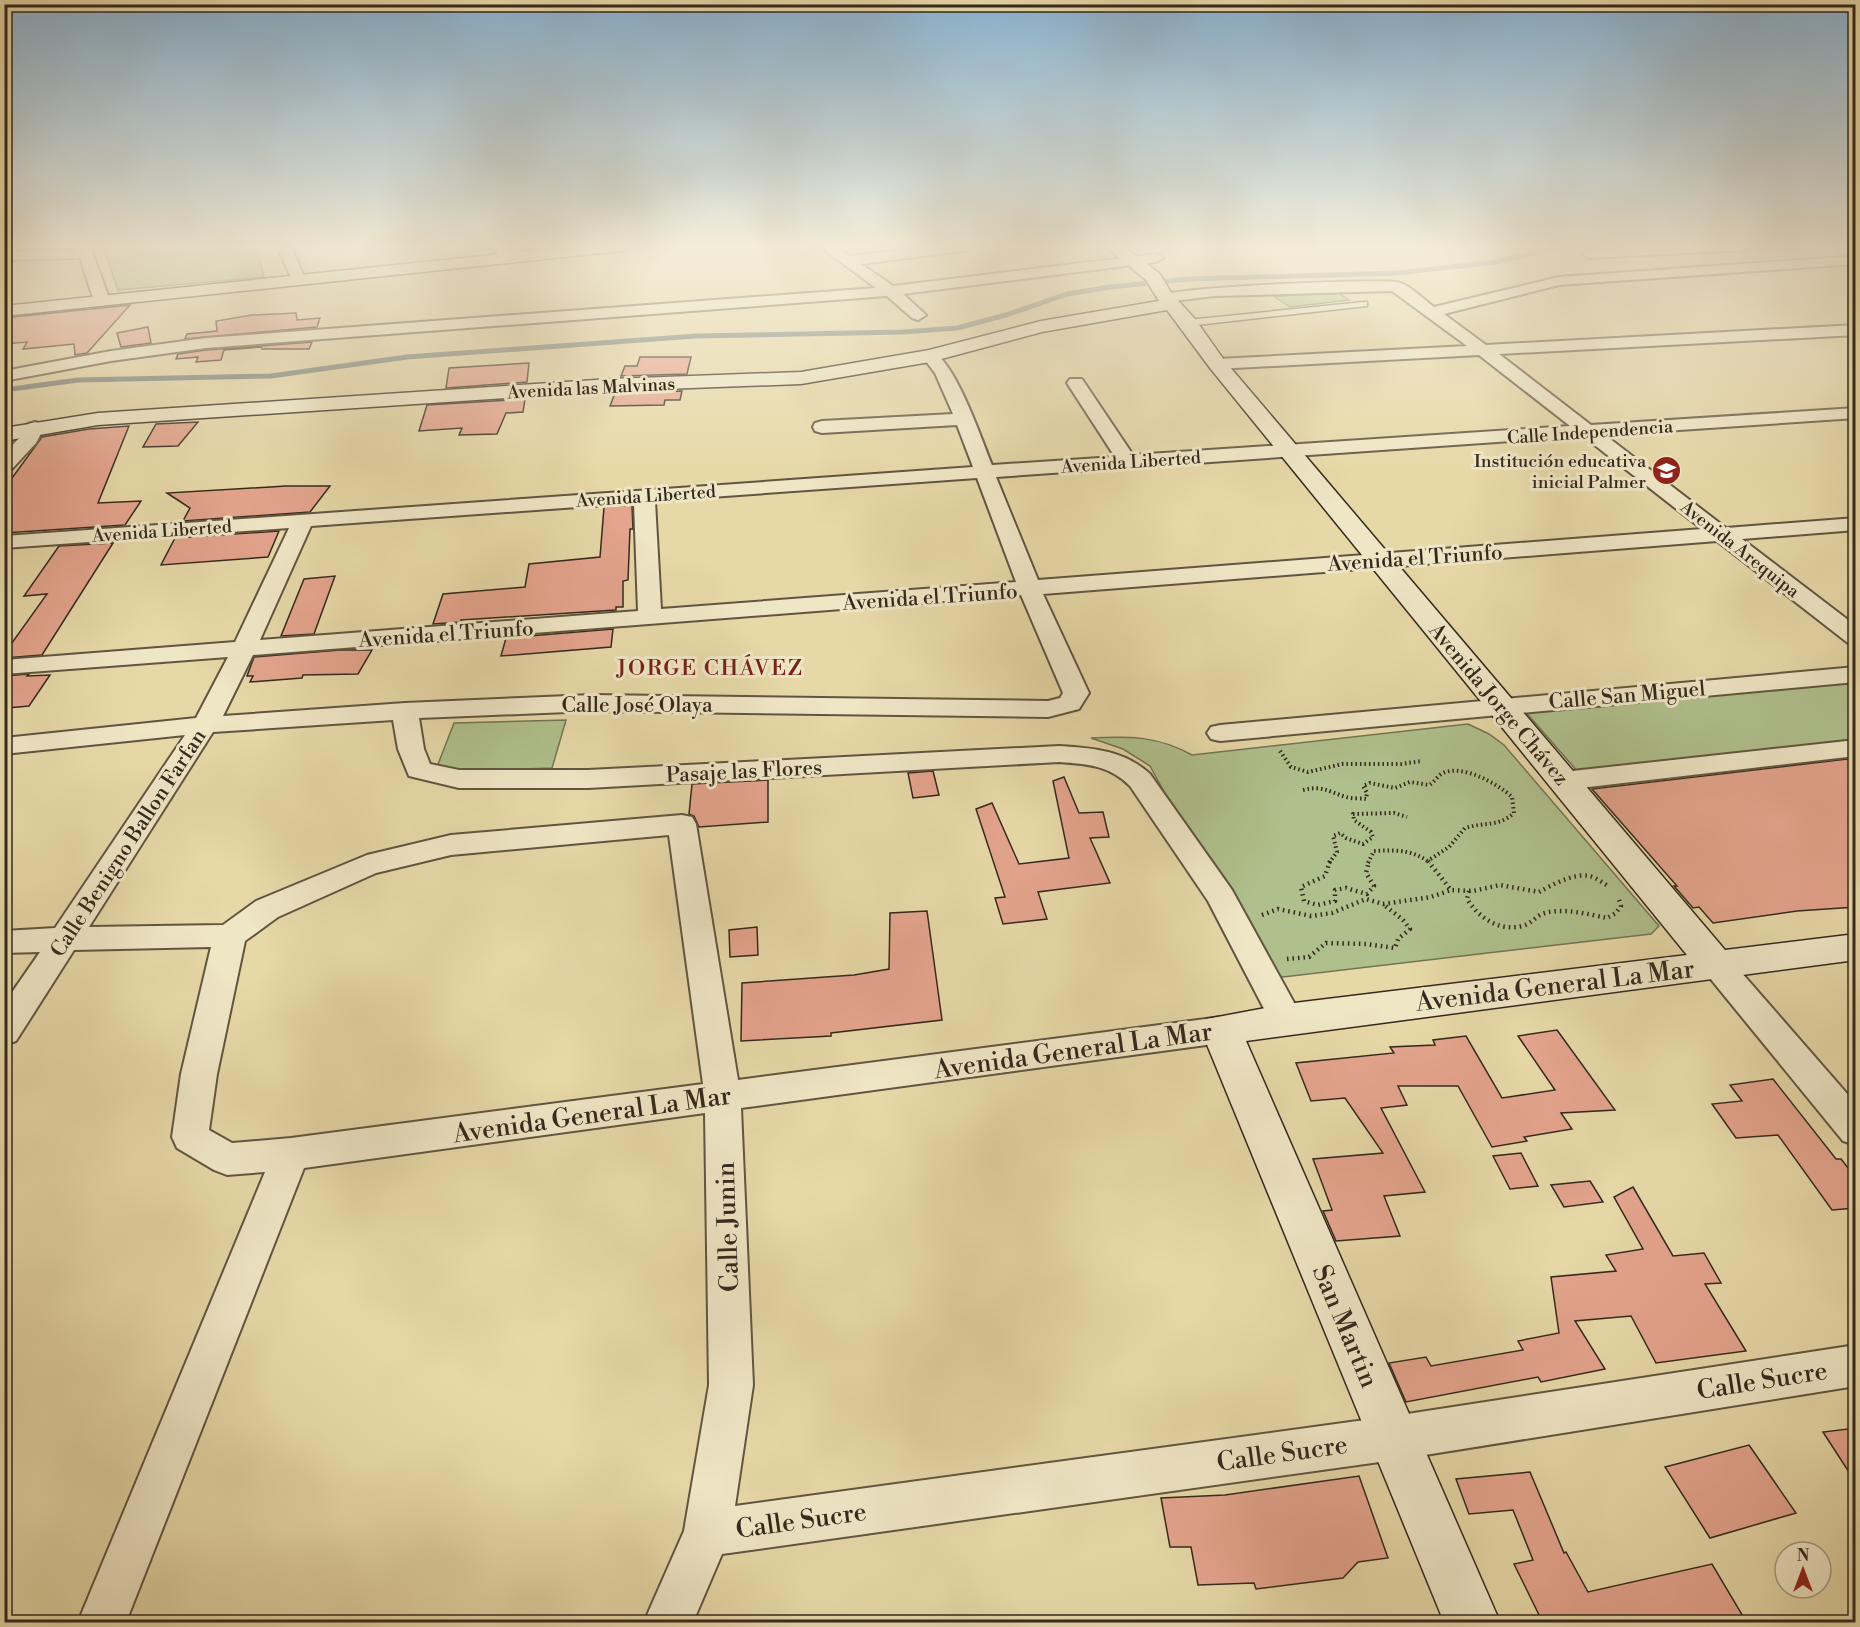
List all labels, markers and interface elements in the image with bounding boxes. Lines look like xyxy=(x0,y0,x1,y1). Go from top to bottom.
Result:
street label: Avenida las Malvinas xyxy=(505,373,676,404)
street label: Calle Independencia xyxy=(1506,415,1675,450)
street label: Avenida Liberted xyxy=(1059,446,1202,479)
place label: Institución educativa inicial Palmer xyxy=(1474,450,1647,494)
school or university icon: Institución educativa inicial Palmer xyxy=(1651,455,1683,487)
street label: Avenida Liberted xyxy=(574,480,717,513)
street label: Avenida Arequipa xyxy=(1675,495,1805,604)
street label: Avenida Liberted xyxy=(90,515,233,548)
street label: Avenida el Triunfo xyxy=(1326,540,1503,578)
street label: Avenida el Triunfo xyxy=(841,579,1018,617)
street label: Avenida el Triunfo xyxy=(357,616,534,654)
street label: Avenida Jorge Chávez xyxy=(1422,617,1574,791)
district label: JORGE CHÁVEZ xyxy=(615,654,804,682)
street label: Calle San Miguel xyxy=(1548,676,1706,716)
street label: Calle José Olaya xyxy=(561,693,713,719)
street label: Calle Benigno Ballon Farfan xyxy=(45,724,213,962)
street label: Pasaje las Flores xyxy=(665,755,823,789)
street label: Avenida General La Mar xyxy=(1413,953,1697,1019)
street label: Avenida General La Mar xyxy=(931,1016,1214,1087)
street label: Avenida General La Mar xyxy=(450,1080,733,1151)
street label: Calle Junin xyxy=(710,1161,746,1293)
street label: San Martin xyxy=(1305,1260,1385,1393)
street label: Calle Sucre xyxy=(1694,1355,1830,1407)
street label: Calle Sucre xyxy=(1215,1429,1350,1479)
street label: Calle Sucre xyxy=(734,1496,869,1546)
north arrow xyxy=(1773,1540,1833,1600)
text: N xyxy=(1797,1546,1810,1566)

